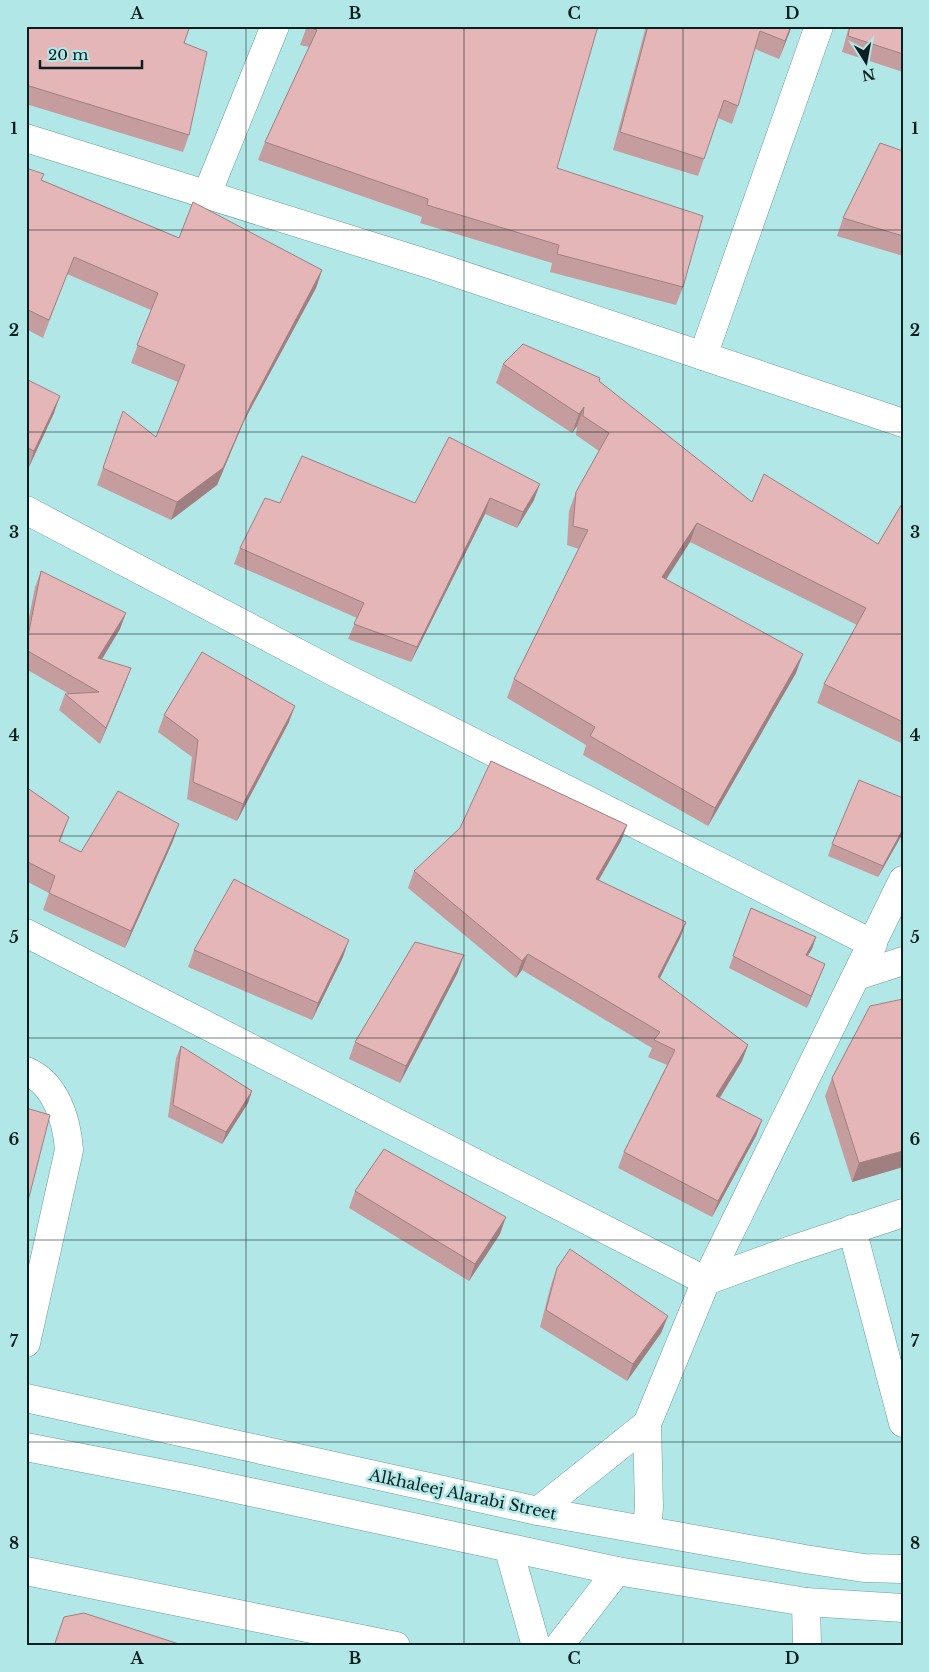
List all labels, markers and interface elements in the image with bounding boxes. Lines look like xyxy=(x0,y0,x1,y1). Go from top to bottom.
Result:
text: A xyxy=(130,3,145,23)
text: B xyxy=(349,3,362,23)
text: C xyxy=(567,3,581,23)
text: D xyxy=(785,3,799,23)
scale bar xyxy=(40,38,142,70)
north arrow xyxy=(842,38,892,88)
text: 20 m xyxy=(48,45,88,64)
text: N xyxy=(860,65,877,85)
text: 1 xyxy=(11,118,18,138)
text: 1 xyxy=(912,118,919,138)
text: 2 xyxy=(9,320,19,340)
text: 2 xyxy=(910,320,920,340)
text: 3 xyxy=(9,522,19,542)
text: 3 xyxy=(910,522,920,542)
text: 4 xyxy=(9,725,19,745)
text: 4 xyxy=(910,725,920,745)
text: 5 xyxy=(9,927,19,947)
text: 5 xyxy=(910,927,920,947)
text: 6 xyxy=(9,1129,20,1149)
text: 6 xyxy=(910,1129,921,1149)
text: 7 xyxy=(10,1331,19,1351)
text: 7 xyxy=(911,1331,920,1351)
street label: Alkhaleej Alarabi Street xyxy=(366,1464,559,1524)
text: 8 xyxy=(9,1533,19,1553)
text: 8 xyxy=(910,1533,920,1553)
text: A xyxy=(130,1648,145,1668)
text: B xyxy=(349,1648,362,1668)
text: C xyxy=(567,1648,581,1668)
text: D xyxy=(785,1648,799,1668)

